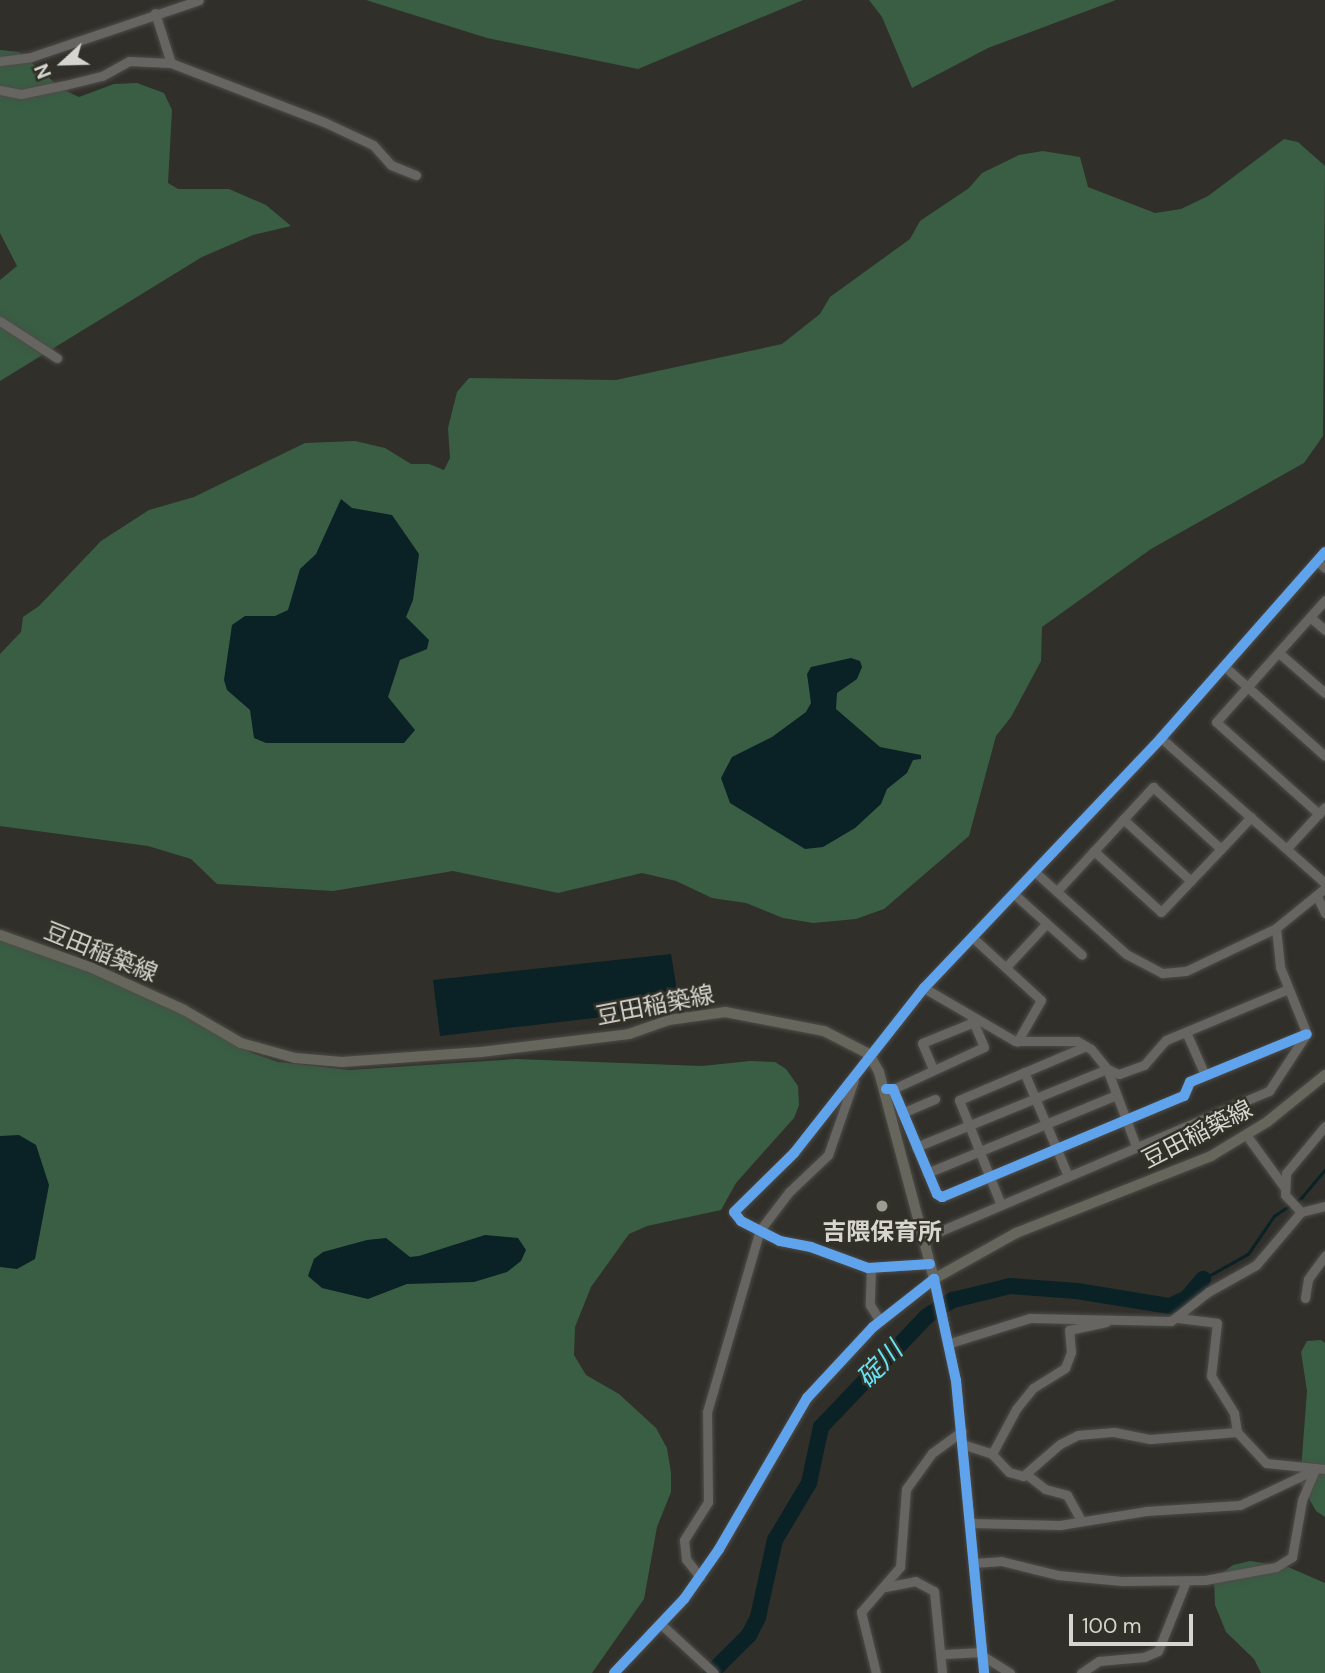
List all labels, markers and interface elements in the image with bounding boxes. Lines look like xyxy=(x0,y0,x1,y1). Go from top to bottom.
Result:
north arrow xyxy=(28,28,98,98)
text: N xyxy=(29,60,57,82)
street label: 豆田稲築線 xyxy=(40,916,162,988)
street label: 豆田稲築線 xyxy=(593,979,717,1031)
street label: 豆田稲築線 xyxy=(1137,1094,1257,1174)
marker: 吉隈保育所 xyxy=(874,1198,890,1214)
place label: 吉隈保育所 xyxy=(822,1218,942,1246)
water label: 碇川 xyxy=(851,1335,909,1395)
scale bar xyxy=(1073,1600,1197,1644)
text: 100 m xyxy=(1082,1612,1142,1640)

